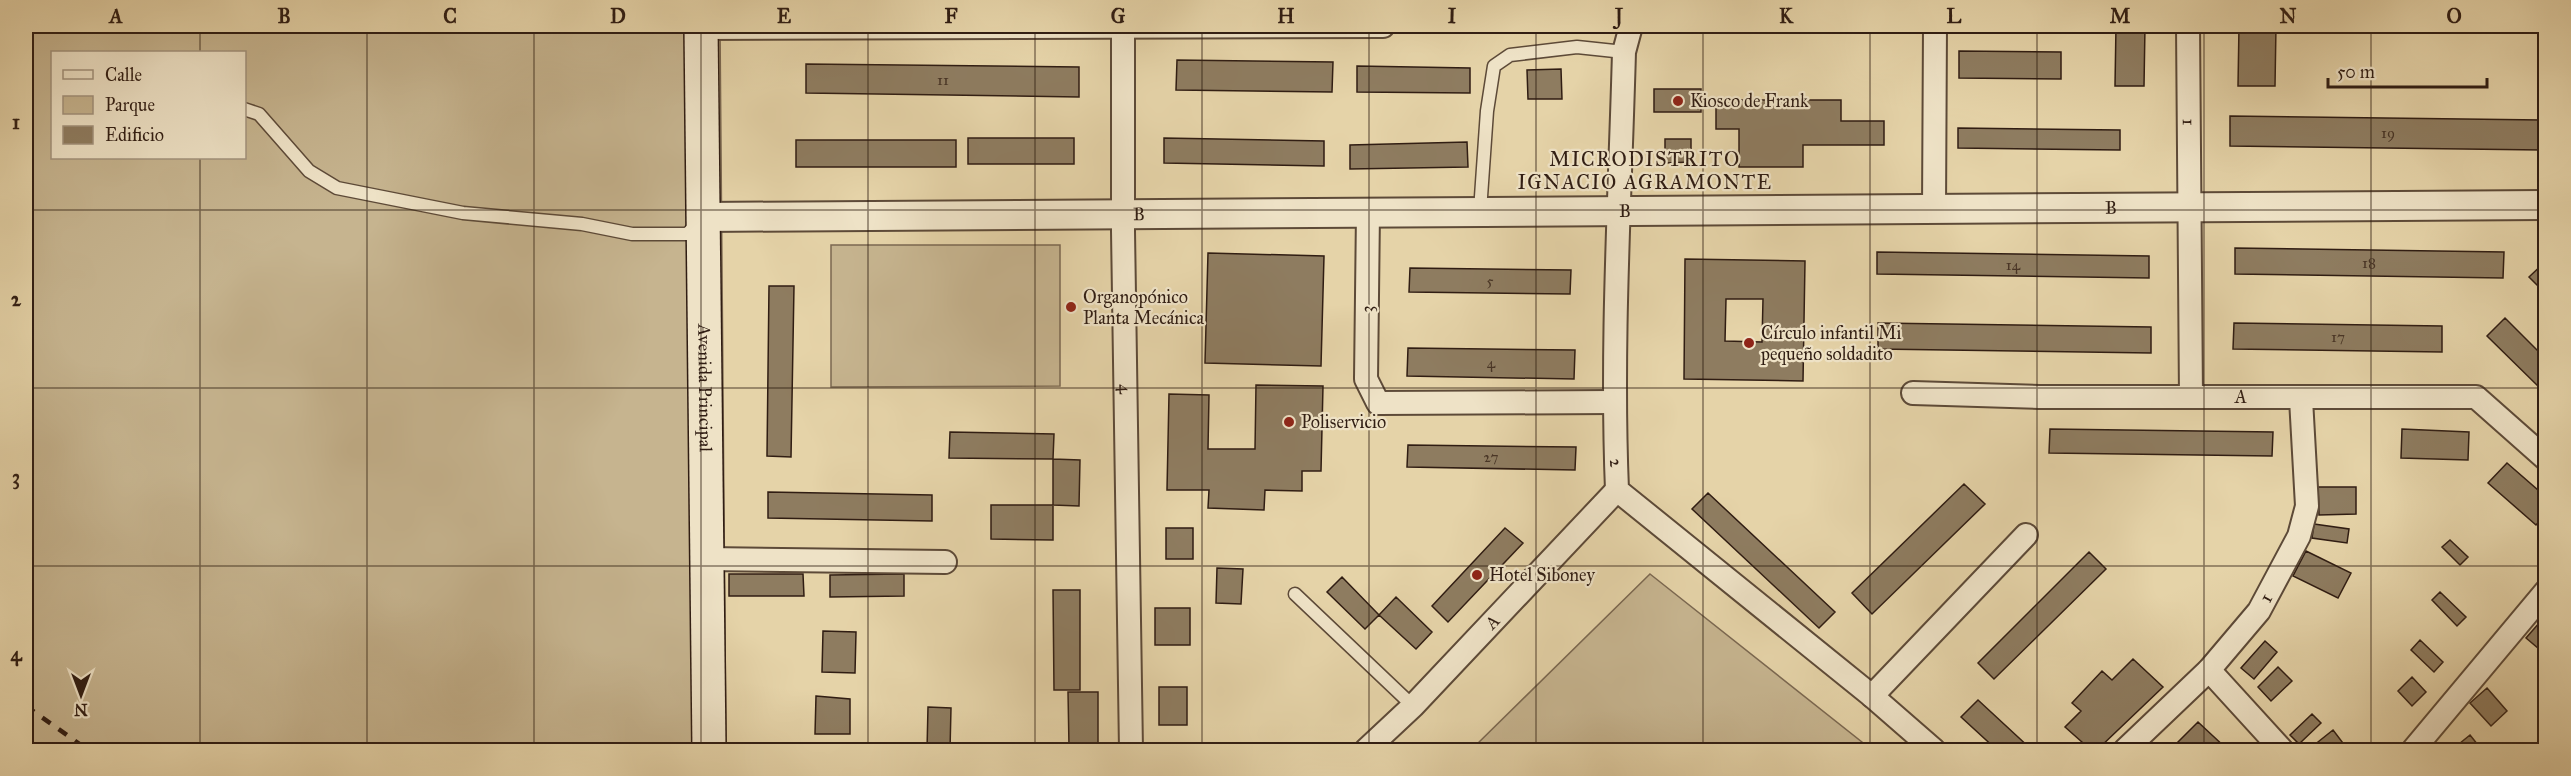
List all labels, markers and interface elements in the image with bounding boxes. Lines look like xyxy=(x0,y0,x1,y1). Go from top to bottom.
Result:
text: A xyxy=(107,4,123,28)
text: B xyxy=(277,4,291,28)
text: C xyxy=(443,4,457,28)
text: D xyxy=(610,4,626,28)
text: E xyxy=(777,4,792,28)
text: F xyxy=(944,4,958,28)
text: G xyxy=(1111,4,1126,28)
text: H xyxy=(1277,4,1295,28)
text: I xyxy=(1448,4,1457,28)
text: J xyxy=(1612,4,1624,30)
text: K xyxy=(1779,4,1794,28)
text: L xyxy=(1947,4,1962,28)
text: M xyxy=(2110,4,2131,28)
text: N xyxy=(2280,4,2297,28)
text: O xyxy=(2446,4,2462,28)
legend xyxy=(51,51,246,159)
scale bar xyxy=(2328,51,2487,89)
text: 50 m xyxy=(2337,61,2375,83)
text: Calle xyxy=(105,64,142,86)
house number: 11 xyxy=(937,71,949,89)
place label: Kiosco de Frank xyxy=(1690,90,1809,112)
text: Parque xyxy=(105,94,155,117)
marker: Kiosco de Frank xyxy=(1671,94,1685,108)
text: 1 xyxy=(12,110,20,134)
street label: 1 xyxy=(2178,118,2200,126)
text: Edificio xyxy=(105,124,164,146)
house number: 19 xyxy=(2381,124,2395,142)
district label: MICRODISTRITO IGNACIO AGRAMONTE xyxy=(1517,147,1773,194)
street label: B xyxy=(2105,197,2117,219)
street label: B xyxy=(1619,200,1631,222)
street label: B xyxy=(1133,203,1145,225)
house number: 18 xyxy=(2362,254,2376,272)
house number: 14 xyxy=(2006,256,2021,274)
house number: 5 xyxy=(1487,272,1494,290)
place label: Organopónico Planta Mecánica xyxy=(1083,286,1205,329)
text: 2 xyxy=(11,287,22,311)
marker: Organopónico Planta Mecánica xyxy=(1064,300,1078,314)
street label: 3 xyxy=(1356,305,1378,313)
place label: Círculo infantil Mi pequeño soldadito xyxy=(1760,322,1902,366)
street label: Avenida Principal xyxy=(693,323,717,452)
house number: 17 xyxy=(2331,328,2345,346)
marker: Círculo infantil Mi pequeño soldadito xyxy=(1742,336,1756,350)
house number: 4 xyxy=(1487,354,1496,372)
street label: 4 xyxy=(1114,384,1137,395)
street label: A xyxy=(2234,386,2247,408)
place label: Poliservicio xyxy=(1301,411,1386,433)
marker: Poliservicio xyxy=(1282,415,1296,429)
house number: 27 xyxy=(1484,448,1499,466)
street label: 2 xyxy=(1605,458,1627,468)
text: 3 xyxy=(12,465,20,490)
place label: Hotel Siboney xyxy=(1489,564,1595,586)
marker: Hotel Siboney xyxy=(1470,568,1484,582)
street label: 1 xyxy=(2255,590,2277,606)
street label: A xyxy=(1480,610,1505,635)
text: 4 xyxy=(10,642,22,667)
north arrow xyxy=(51,665,111,725)
text: N xyxy=(74,700,88,719)

